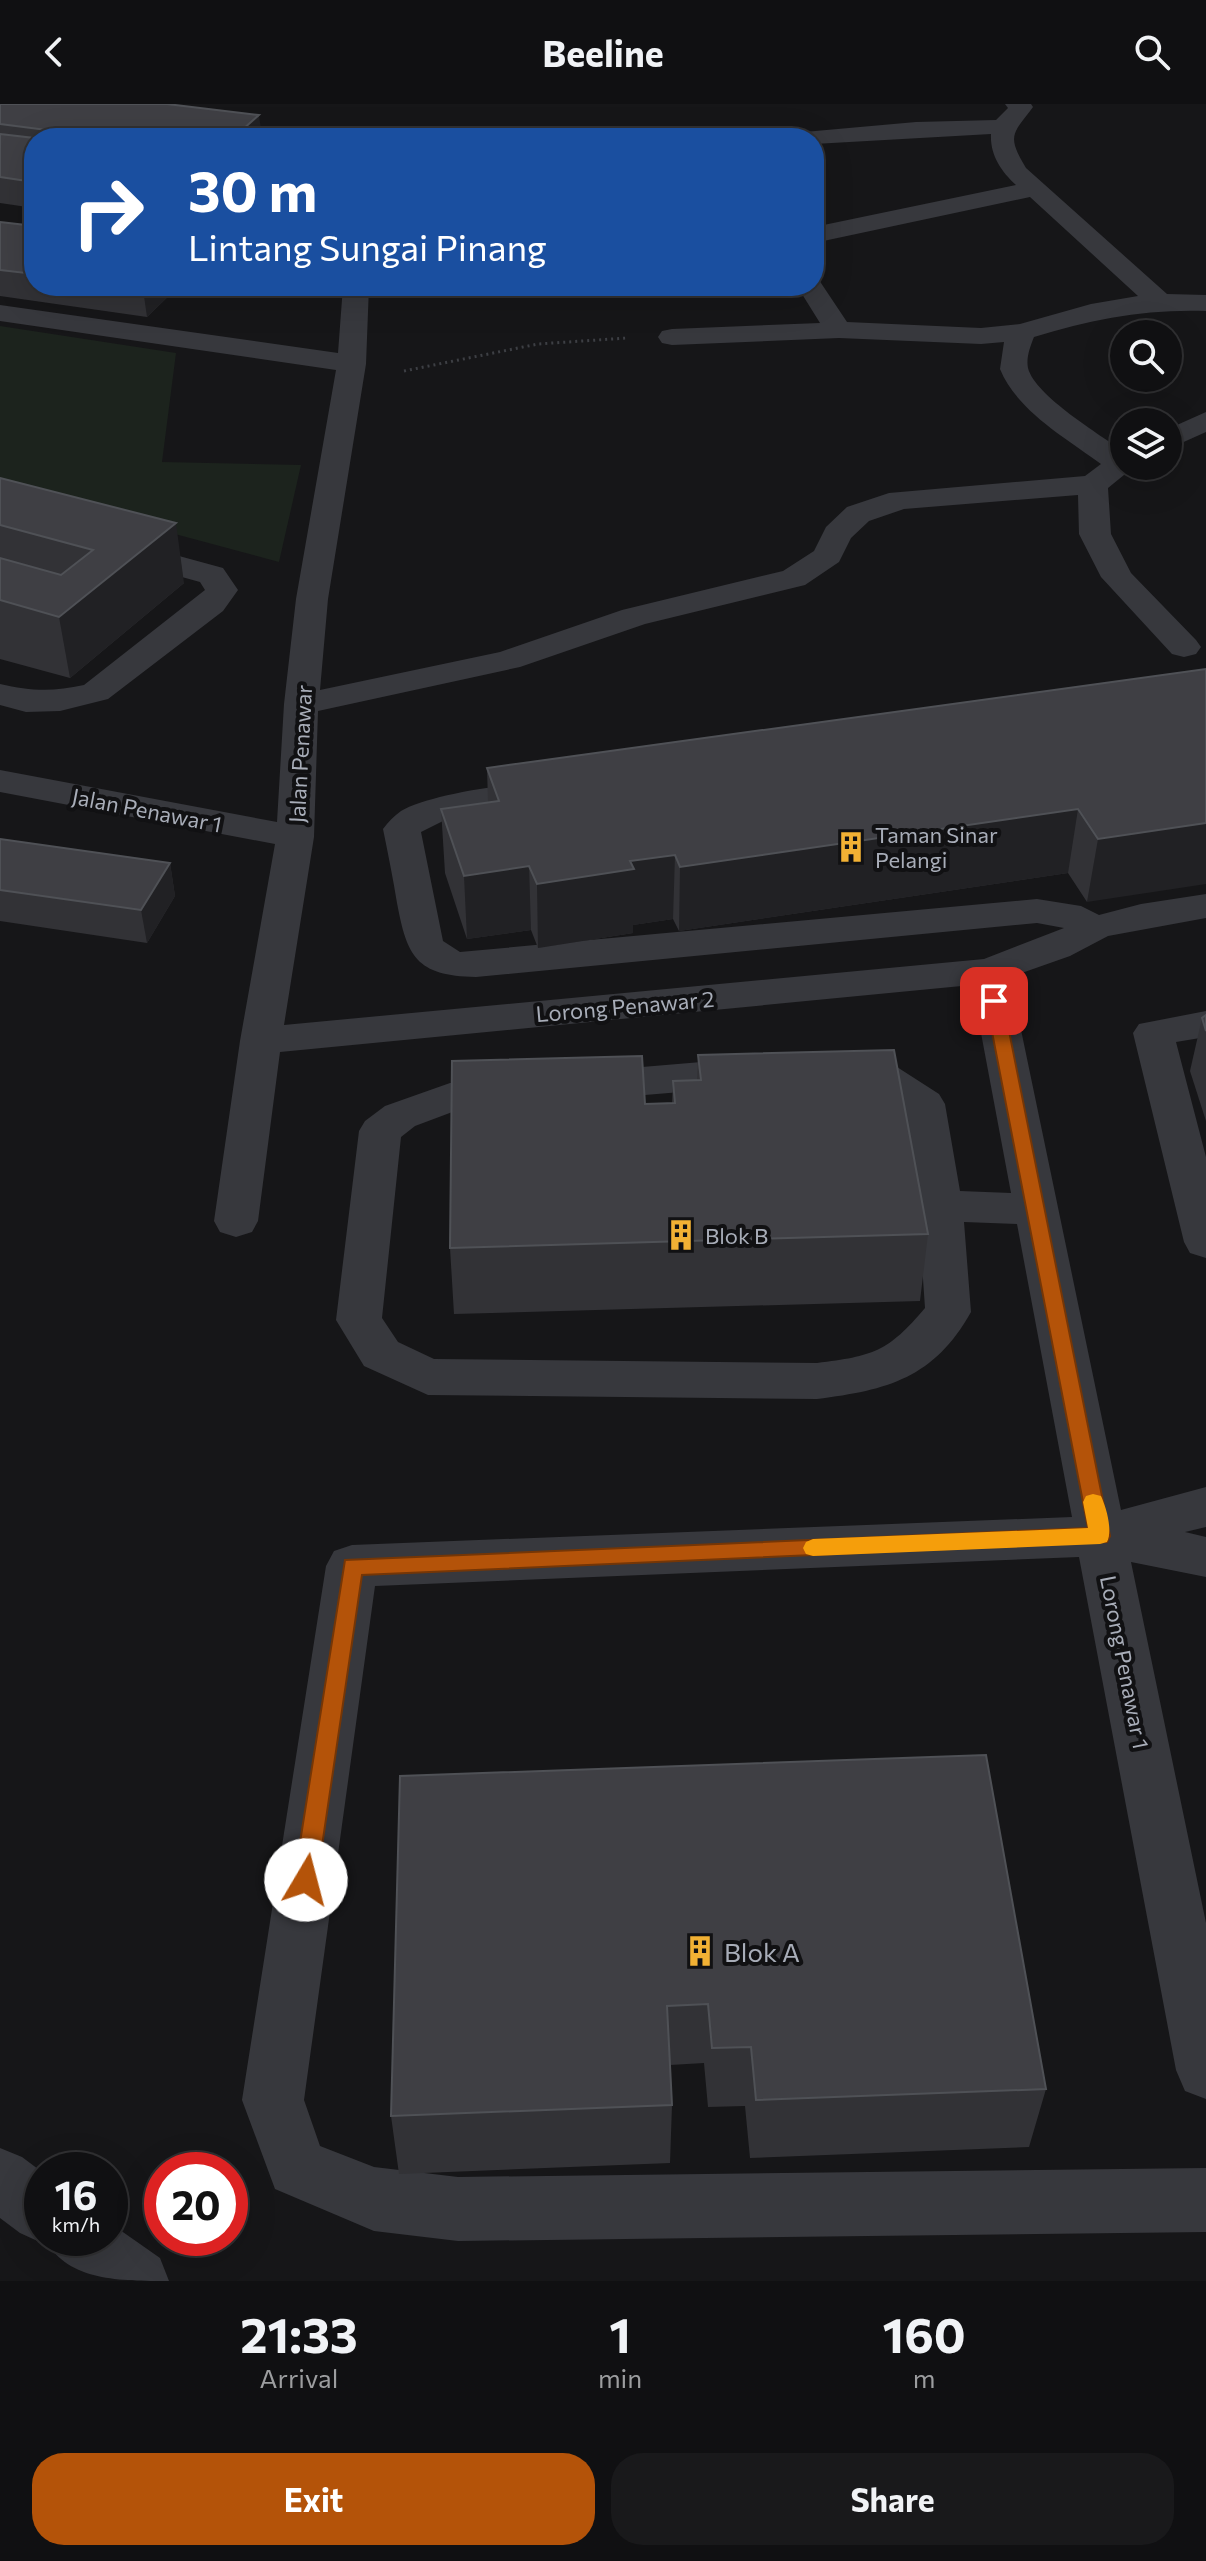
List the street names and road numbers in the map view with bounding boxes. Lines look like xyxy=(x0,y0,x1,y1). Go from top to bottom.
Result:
street label: Jalan Penawar xyxy=(283,684,317,824)
street label: Jalan Penawar 1 xyxy=(70,782,224,838)
street label: Lorong Penawar 2 xyxy=(535,985,715,1027)
street label: Lorong Penawar 1 xyxy=(1095,1573,1155,1751)

